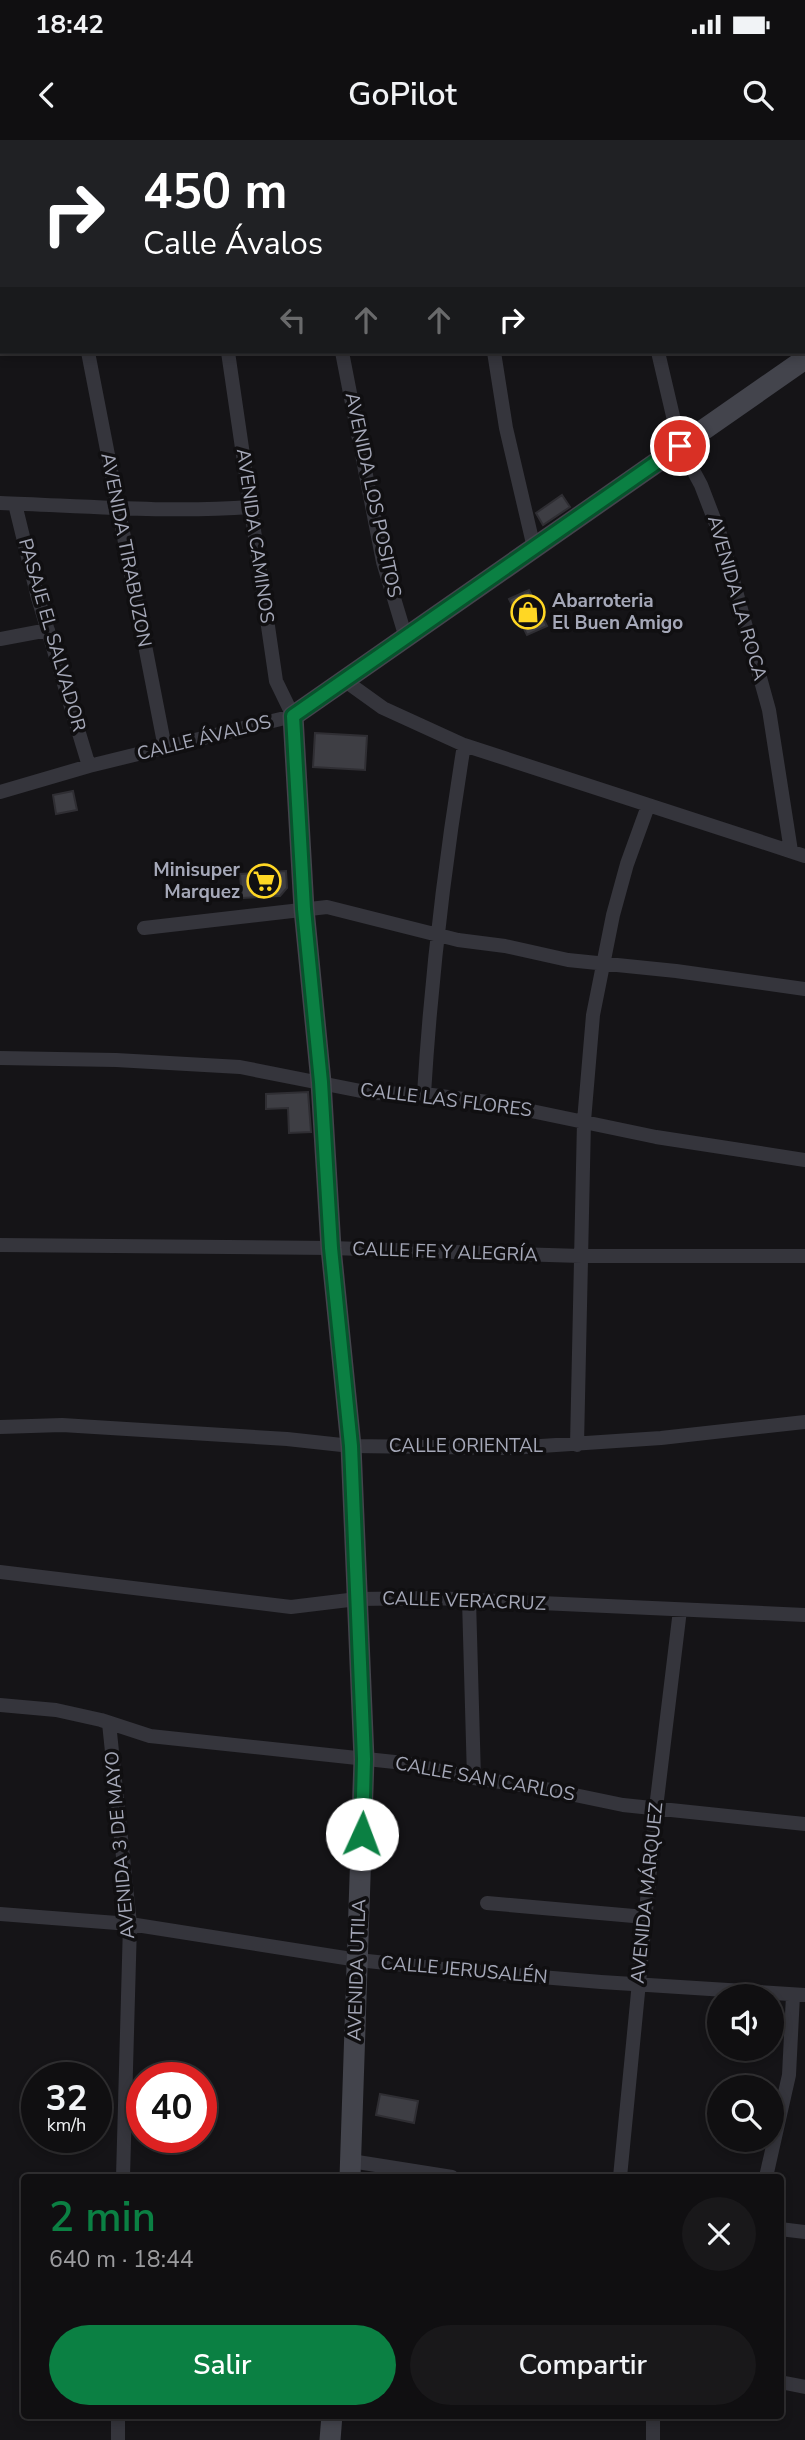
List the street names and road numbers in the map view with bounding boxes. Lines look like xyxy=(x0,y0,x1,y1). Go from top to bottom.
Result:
street label: AVENIDA LOS POSITOS xyxy=(339,390,407,600)
street label: AVENIDA CAMINOS xyxy=(230,447,280,625)
street label: AVENIDA TIRABUZON xyxy=(94,451,158,649)
street label: AVENIDA LA ROCA xyxy=(701,512,773,684)
street label: PASAJE EL SALVADOR xyxy=(12,535,92,735)
street label: CALLE ÁVALOS xyxy=(134,709,274,767)
street label: CALLE LAS FLORES xyxy=(359,1077,533,1123)
street label: CALLE FE Y ALEGRÍA xyxy=(352,1236,538,1268)
street label: CALLE ORIENTAL xyxy=(389,1433,544,1459)
street label: CALLE VERACRUZ xyxy=(382,1585,546,1617)
street label: AVENIDA 3 DE MAYO xyxy=(99,1750,141,1940)
street label: CALLE SAN CARLOS xyxy=(393,1750,577,1808)
street label: AVENIDA MÁRQUEZ xyxy=(625,1801,669,1985)
street label: AVENIDA UTILA xyxy=(342,1898,372,2042)
street label: CALLE JERUSALÉN xyxy=(379,1950,549,1990)

